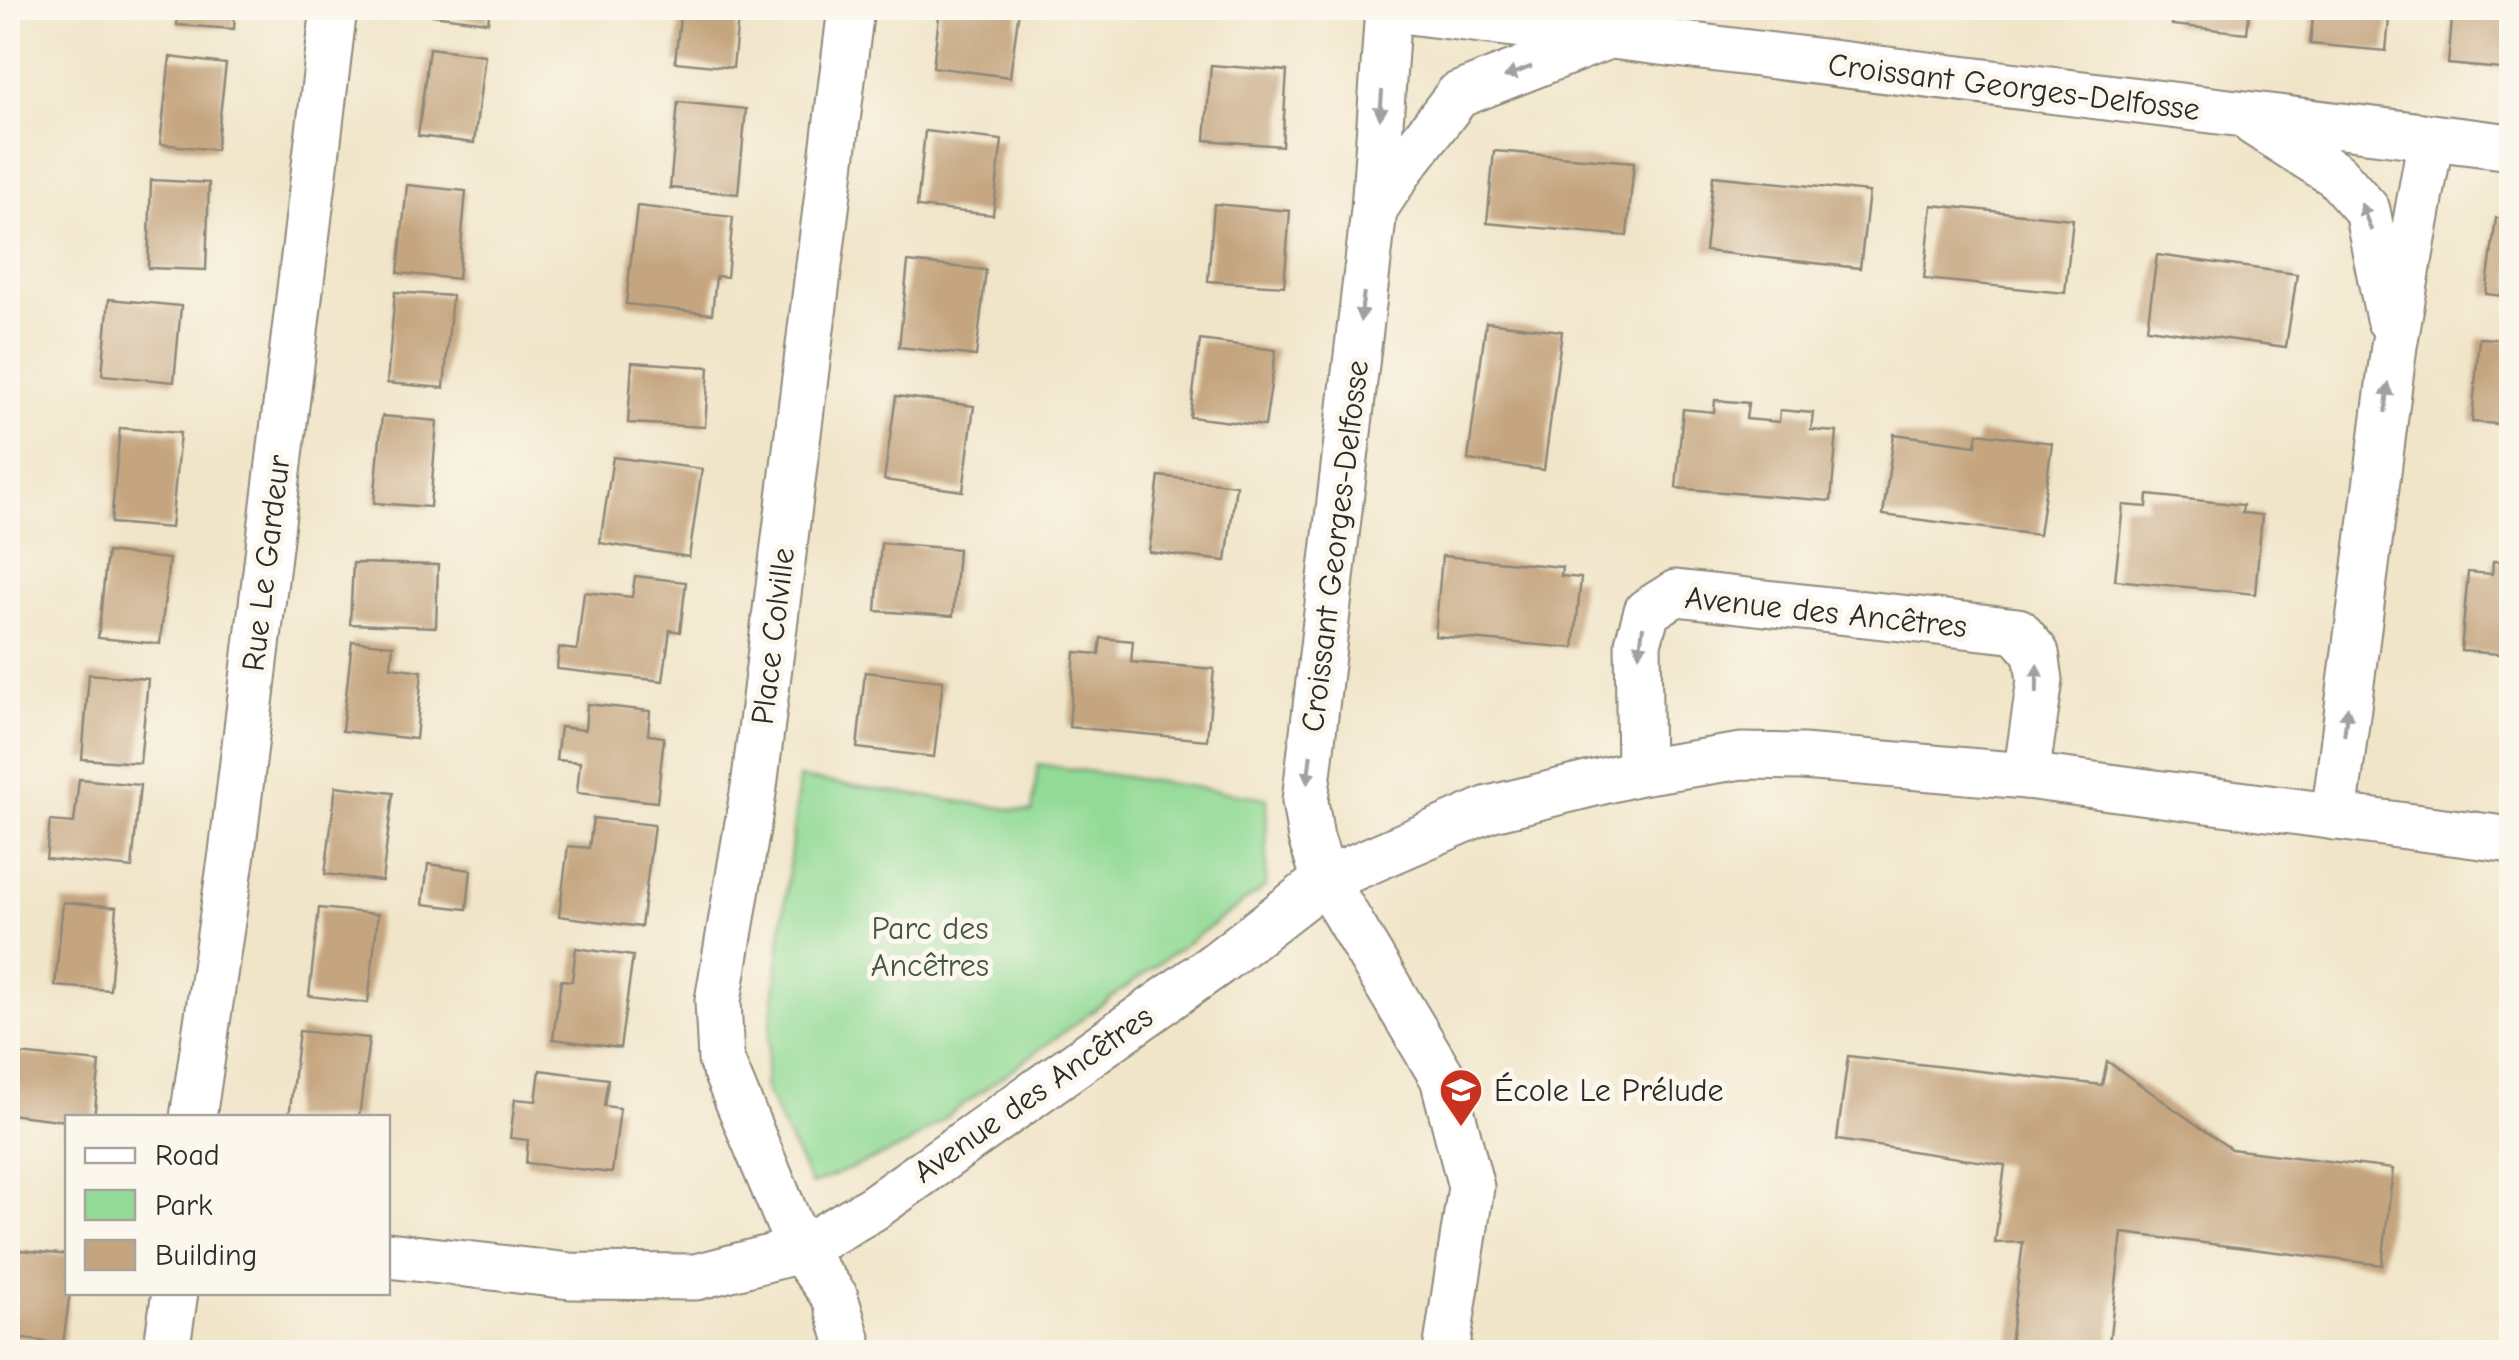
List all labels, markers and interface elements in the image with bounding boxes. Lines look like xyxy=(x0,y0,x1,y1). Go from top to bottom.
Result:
street label: Croissant Georges-Delfosse xyxy=(1826,46,2202,128)
one-way arrow xyxy=(1502,64,1532,80)
one-way arrow xyxy=(1373,90,1389,122)
one-way arrow xyxy=(2358,202,2373,232)
one-way arrow xyxy=(1354,292,1370,323)
street label: Croissant Georges-Delfosse xyxy=(1294,358,1376,734)
one-way arrow xyxy=(2380,382,2396,414)
street label: Rue Le Gardeur xyxy=(234,452,298,673)
street label: Place Colville xyxy=(744,545,802,727)
street label: Avenue des Ancêtres xyxy=(1683,579,1969,645)
one-way arrow xyxy=(1632,626,1648,657)
one-way arrow xyxy=(2029,663,2045,695)
one-way arrow xyxy=(2338,704,2354,736)
one-way arrow xyxy=(1301,753,1317,785)
park label: Parc des Ancêtres xyxy=(871,910,989,984)
street label: Avenue des Ancêtres xyxy=(906,998,1160,1190)
school or university icon: École Le Prélude xyxy=(1438,1067,1484,1128)
place label: École Le Prélude xyxy=(1494,1072,1724,1109)
legend xyxy=(65,1115,390,1295)
text: Road xyxy=(155,1138,220,1173)
text: Park xyxy=(155,1188,213,1223)
text: Building xyxy=(155,1238,258,1273)

